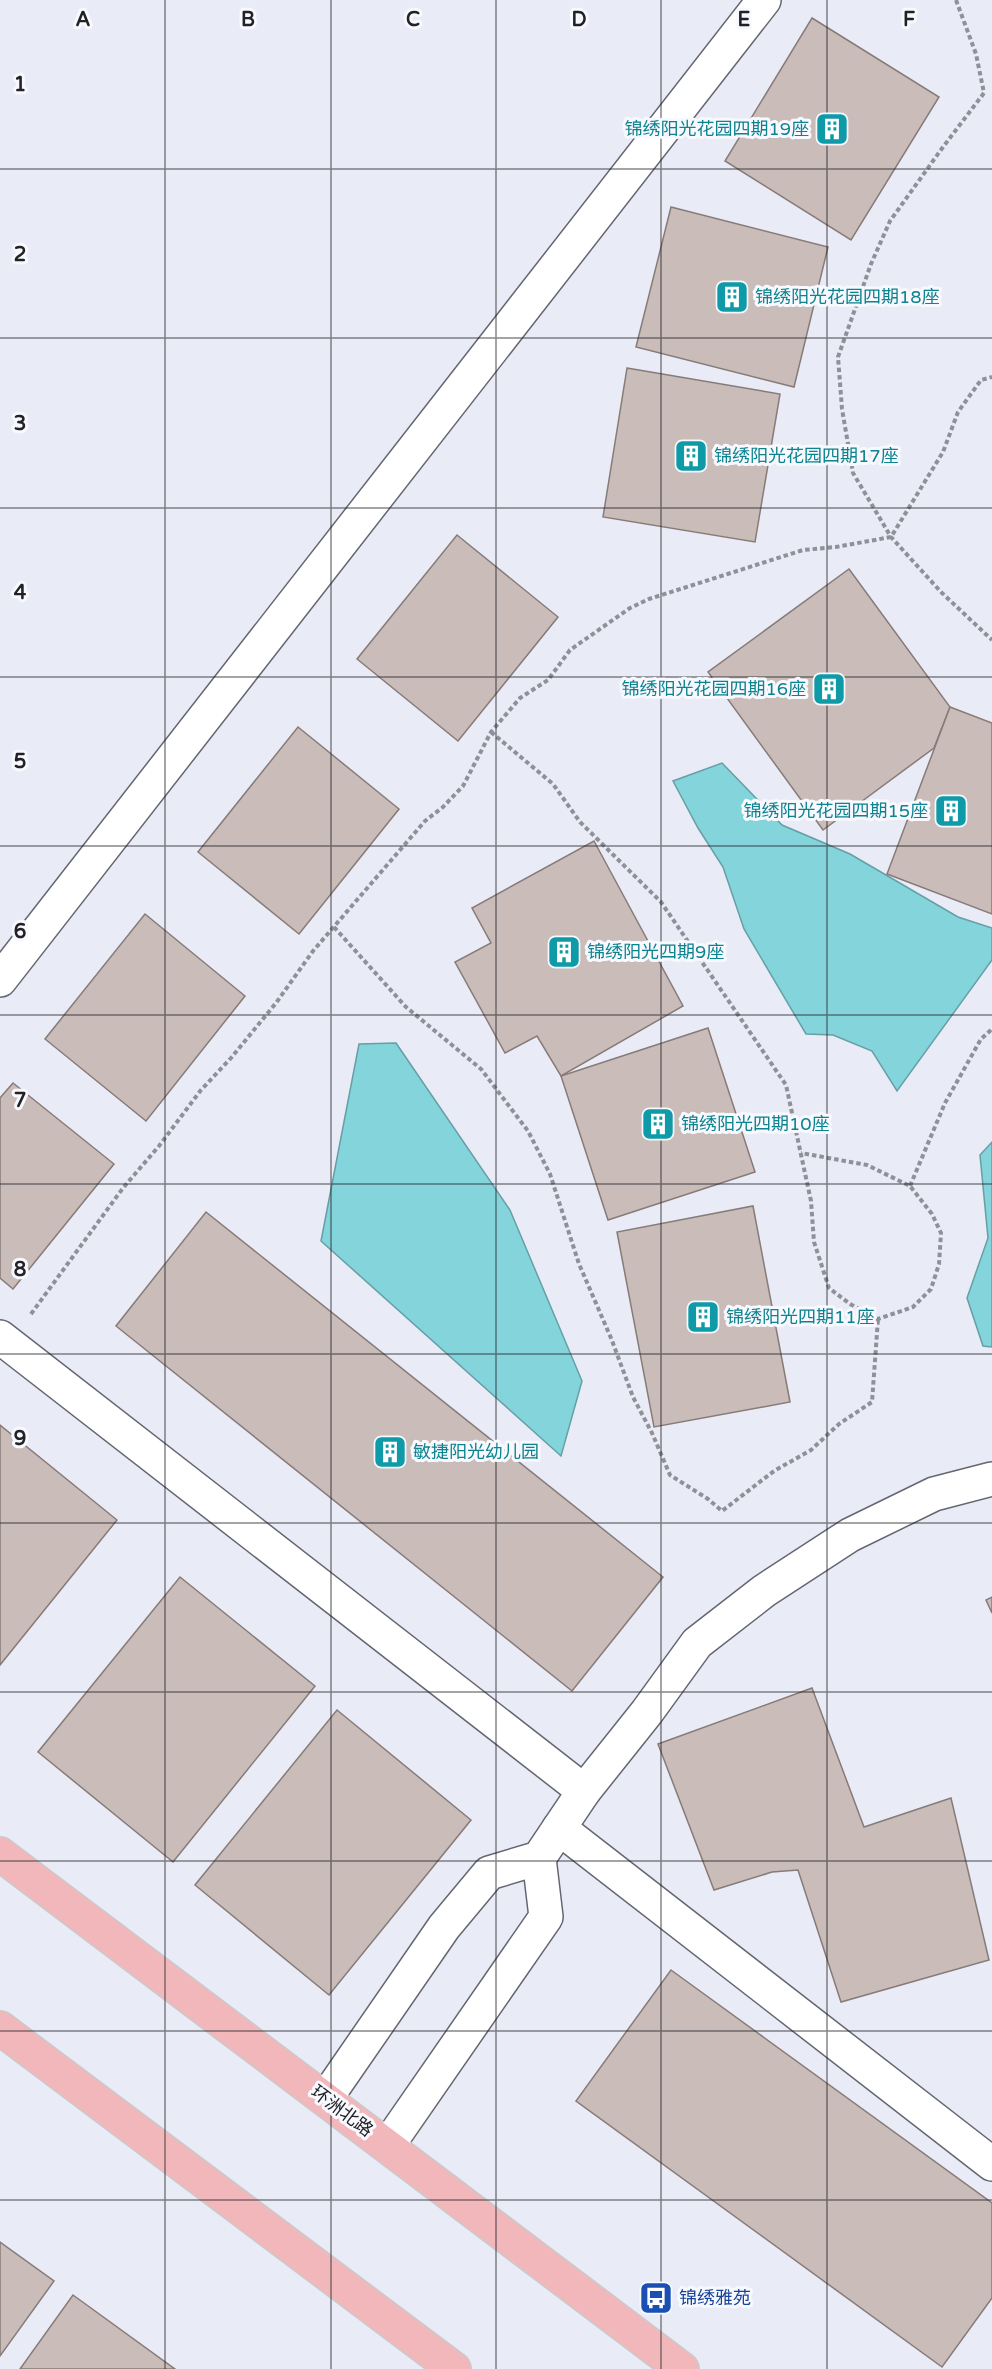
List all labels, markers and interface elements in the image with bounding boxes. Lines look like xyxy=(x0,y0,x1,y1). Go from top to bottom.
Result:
text: A xyxy=(76,8,91,32)
text: B xyxy=(241,8,255,32)
text: C xyxy=(406,8,420,32)
text: D xyxy=(571,8,587,32)
text: E xyxy=(738,8,751,32)
text: F xyxy=(903,8,915,32)
text: 1 xyxy=(14,73,26,97)
building icon: 锦绣阳光花园四期19座 xyxy=(814,111,850,147)
place label: 锦绣阳光花园四期19座 xyxy=(624,118,809,140)
text: 2 xyxy=(14,243,26,267)
building icon: 锦绣阳光花园四期18座 xyxy=(714,279,750,315)
place label: 锦绣阳光花园四期18座 xyxy=(755,286,940,308)
text: 3 xyxy=(14,412,26,436)
building icon: 锦绣阳光花园四期17座 xyxy=(673,438,709,474)
place label: 锦绣阳光花园四期17座 xyxy=(714,445,899,467)
text: 4 xyxy=(14,581,27,605)
building icon: 锦绣阳光花园四期16座 xyxy=(811,671,847,707)
place label: 锦绣阳光花园四期16座 xyxy=(621,678,806,700)
text: 5 xyxy=(14,750,26,774)
building icon: 锦绣阳光花园四期15座 xyxy=(933,793,969,829)
place label: 锦绣阳光花园四期15座 xyxy=(743,800,928,822)
text: 6 xyxy=(14,920,26,944)
building icon: 锦绣阳光四期9座 xyxy=(546,934,582,970)
place label: 锦绣阳光四期9座 xyxy=(587,941,724,963)
text: 7 xyxy=(14,1089,26,1113)
building icon: 锦绣阳光四期10座 xyxy=(640,1106,676,1142)
place label: 锦绣阳光四期10座 xyxy=(681,1113,830,1135)
text: 8 xyxy=(14,1258,26,1282)
building icon: 锦绣阳光四期11座 xyxy=(685,1299,721,1335)
place label: 锦绣阳光四期11座 xyxy=(726,1306,875,1328)
text: 9 xyxy=(14,1427,26,1451)
building icon: 敏捷阳光幼儿园 xyxy=(372,1434,408,1470)
place label: 敏捷阳光幼儿园 xyxy=(413,1441,539,1463)
street label: 环洲北路 xyxy=(307,2081,377,2141)
bus stop icon: 锦绣雅苑 xyxy=(638,2280,674,2316)
place label: 锦绣雅苑 xyxy=(679,2287,751,2309)

